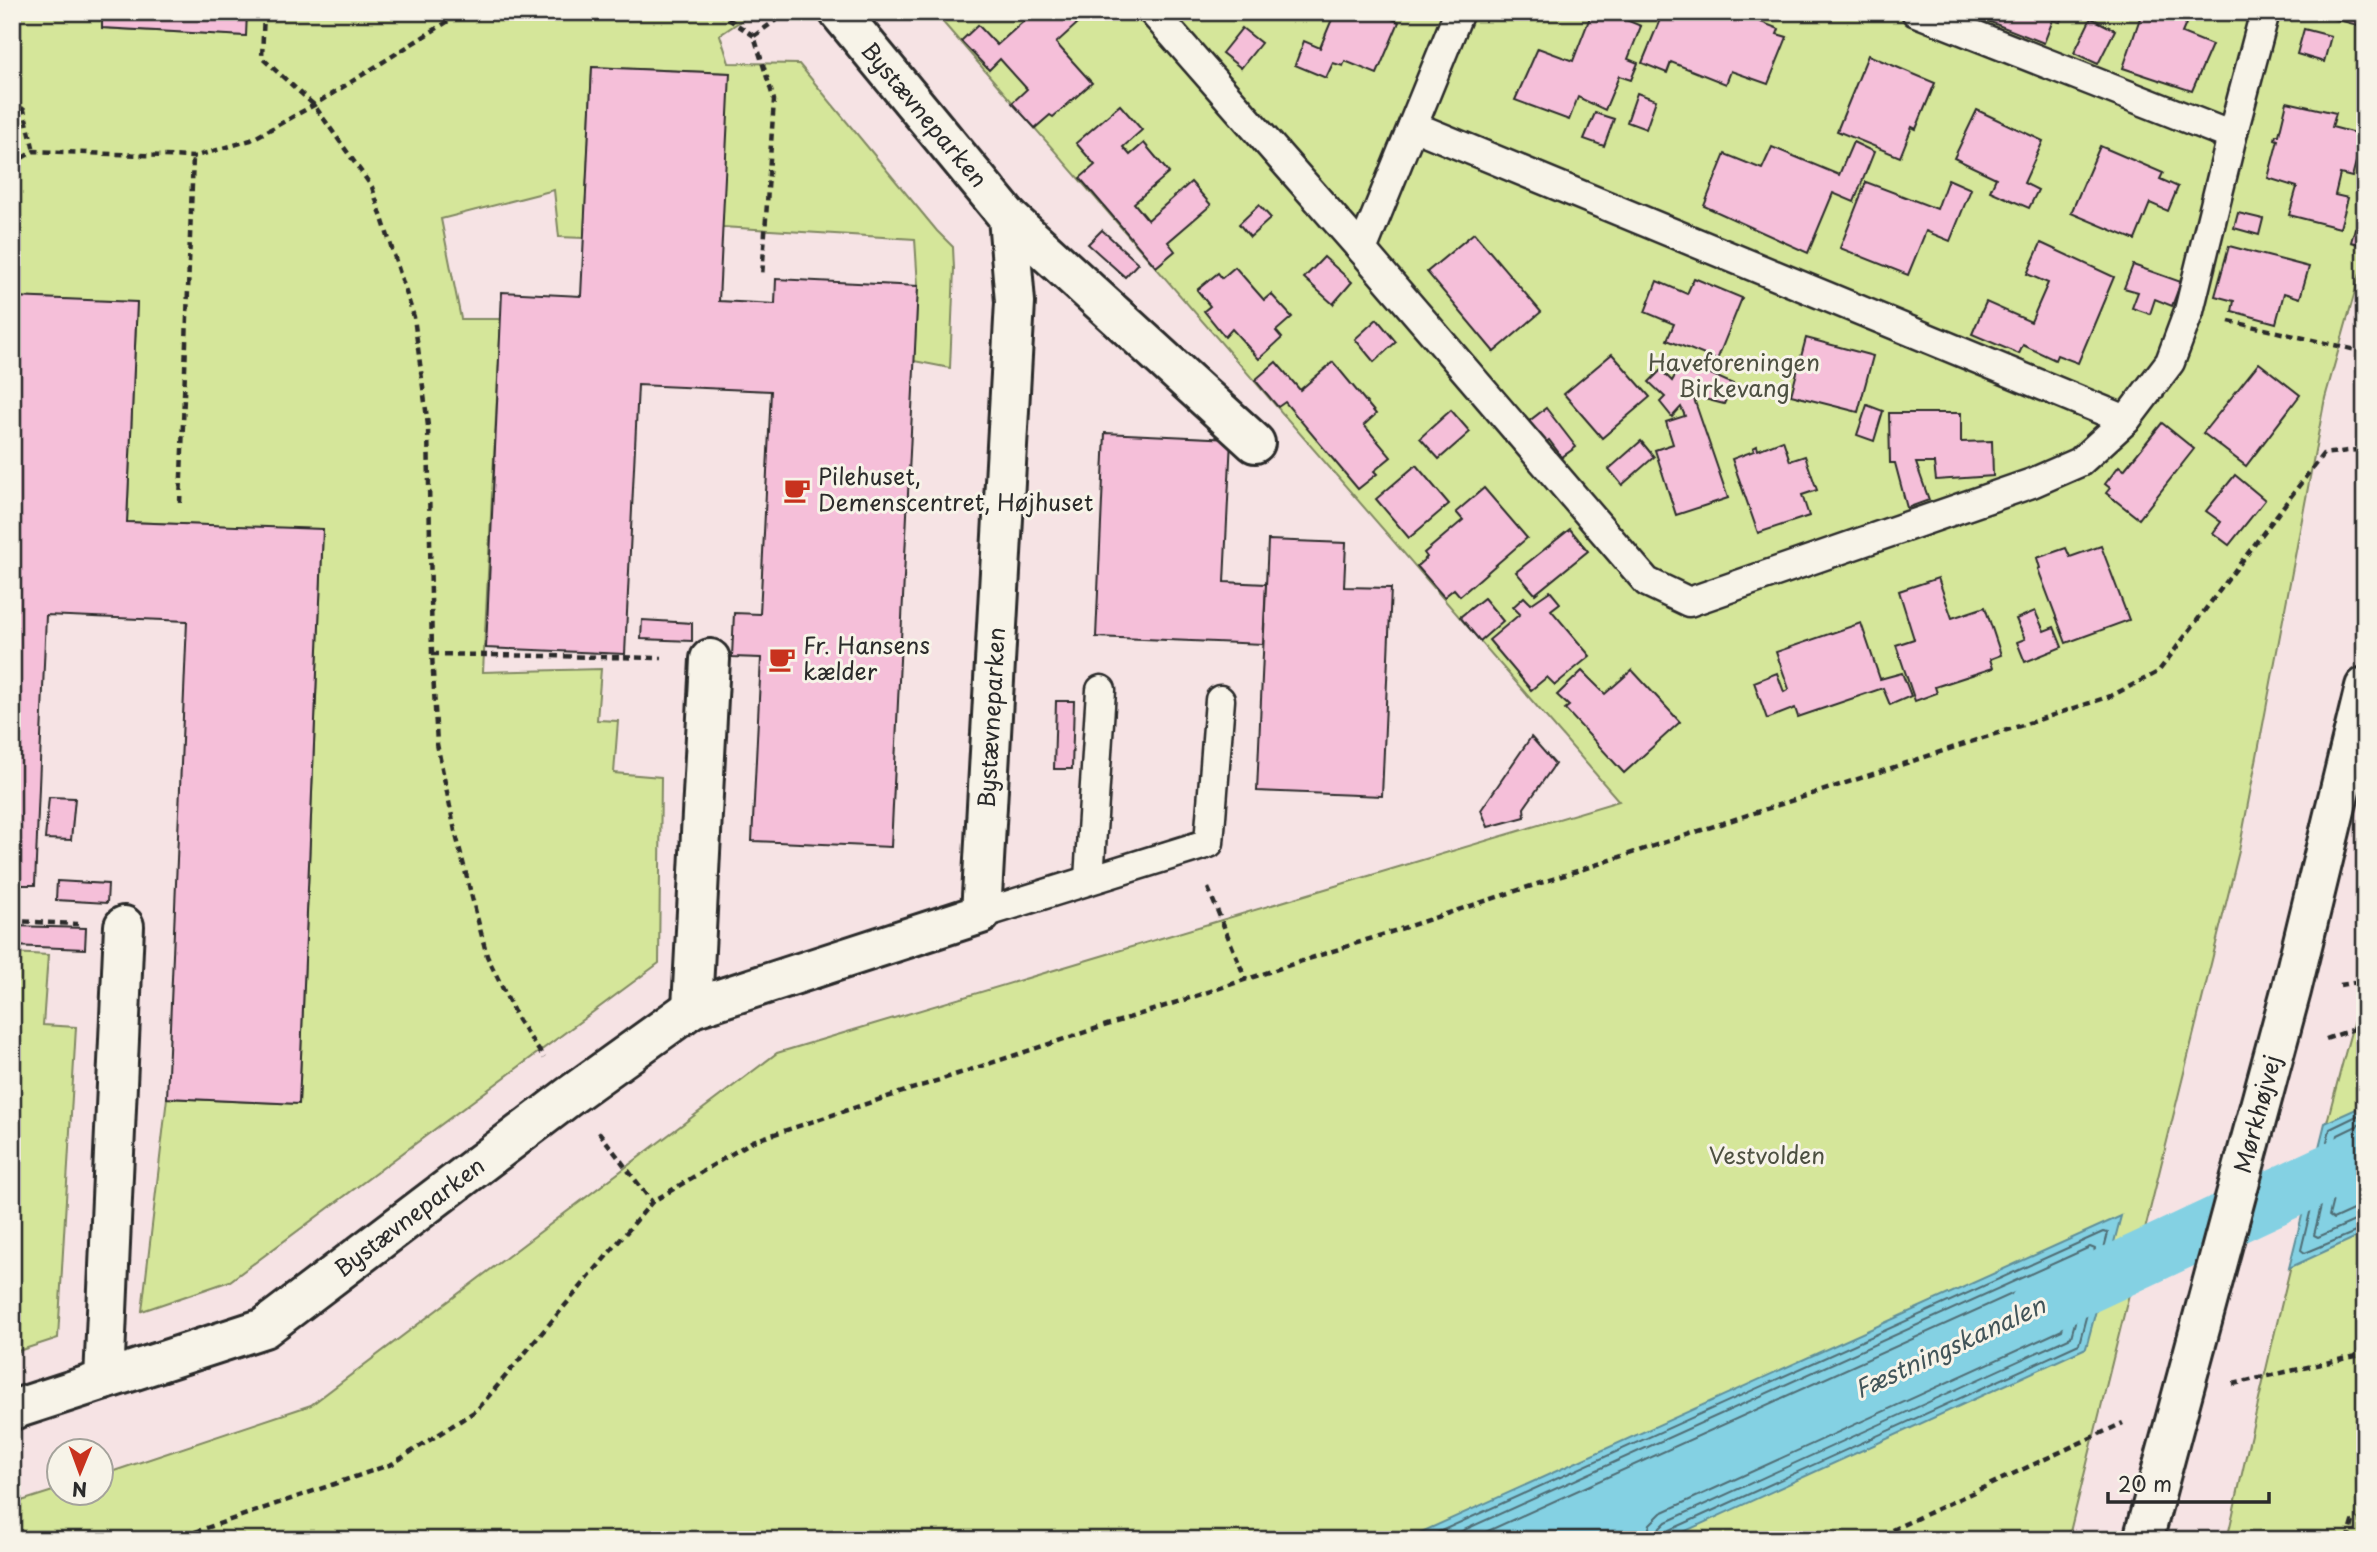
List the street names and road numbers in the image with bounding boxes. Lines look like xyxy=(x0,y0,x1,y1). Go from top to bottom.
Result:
street label: Bystævneparken xyxy=(854,34,997,195)
street label: Bystævneparken xyxy=(968,626,1013,809)
street label: Mørkhøjvej xyxy=(2224,1051,2289,1177)
street label: Bystævneparken xyxy=(326,1148,492,1285)

